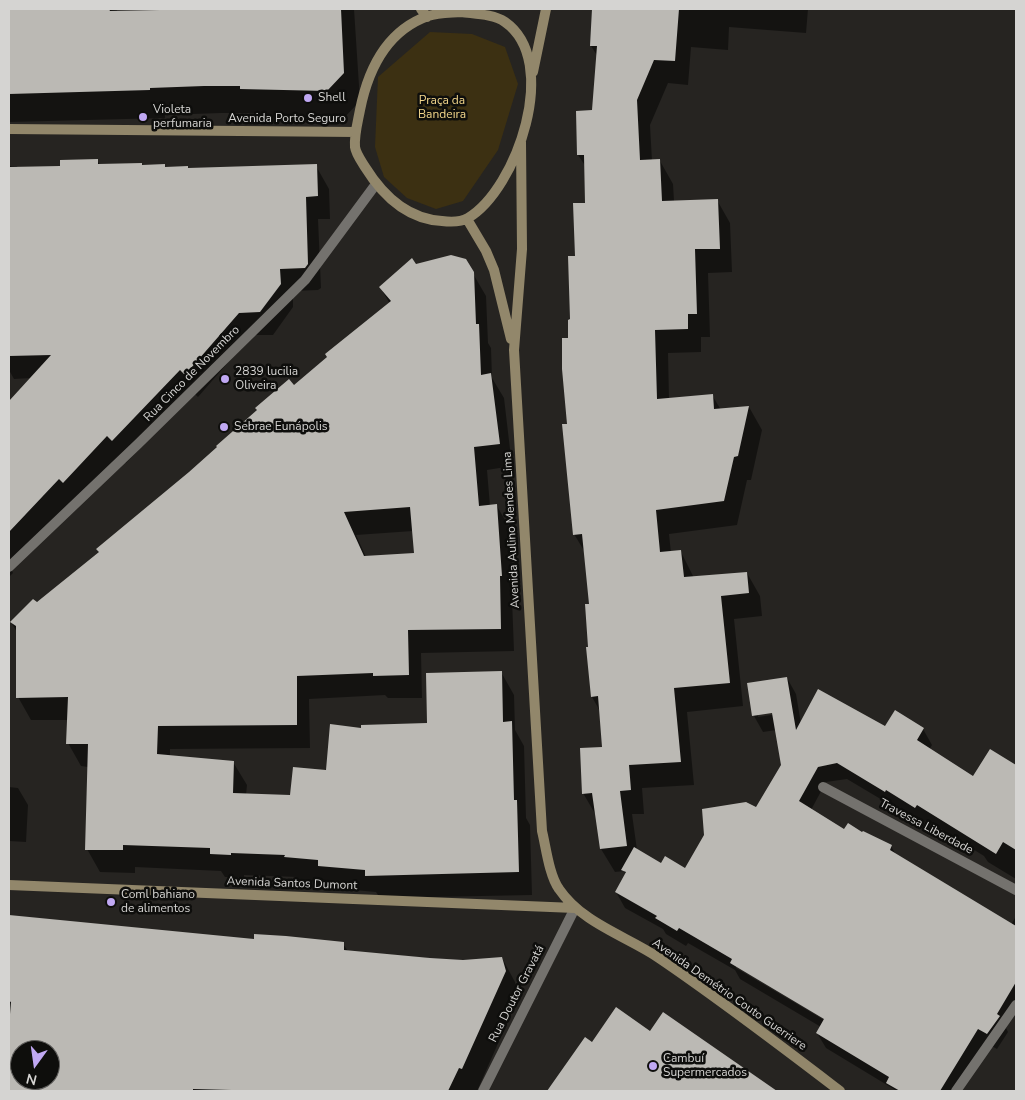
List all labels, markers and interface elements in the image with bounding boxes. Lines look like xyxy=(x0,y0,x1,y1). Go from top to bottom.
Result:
place label: Shell xyxy=(318,91,346,105)
marker: Shell xyxy=(302,92,314,104)
park label: Praça da Bandeira xyxy=(418,94,466,122)
place label: Violeta perfumaria xyxy=(153,103,212,131)
marker: Violeta perfumaria xyxy=(137,111,149,123)
street label: Avenida Porto Seguro xyxy=(228,112,346,126)
street label: Rua Cinco de Novembro xyxy=(141,323,243,425)
place label: 2839 lucilia Oliveira xyxy=(235,365,298,393)
marker: 2839 lucilia Oliveira xyxy=(219,373,231,385)
place label: Sebrae Eunápolis xyxy=(234,420,328,434)
marker: Sebrae Eunápolis xyxy=(218,421,230,433)
street label: Avenida Aulino Mendes Lima xyxy=(501,451,523,609)
street label: Travessa Liberdade xyxy=(877,796,975,858)
street label: Avenida Santos Dumont xyxy=(226,875,358,893)
place label: Coml bahiano de alimentos xyxy=(121,888,195,916)
marker: Coml bahiano de alimentos xyxy=(105,896,117,908)
street label: Avenida Demétrio Couto Guerriere xyxy=(649,936,809,1054)
street label: Rua Doutor Gravatá xyxy=(486,943,548,1045)
north arrow xyxy=(10,1040,60,1090)
place label: Cambuí Supermercados xyxy=(663,1052,747,1080)
marker: Cambuí Supermercados xyxy=(647,1060,659,1072)
text: N xyxy=(24,1069,39,1090)

